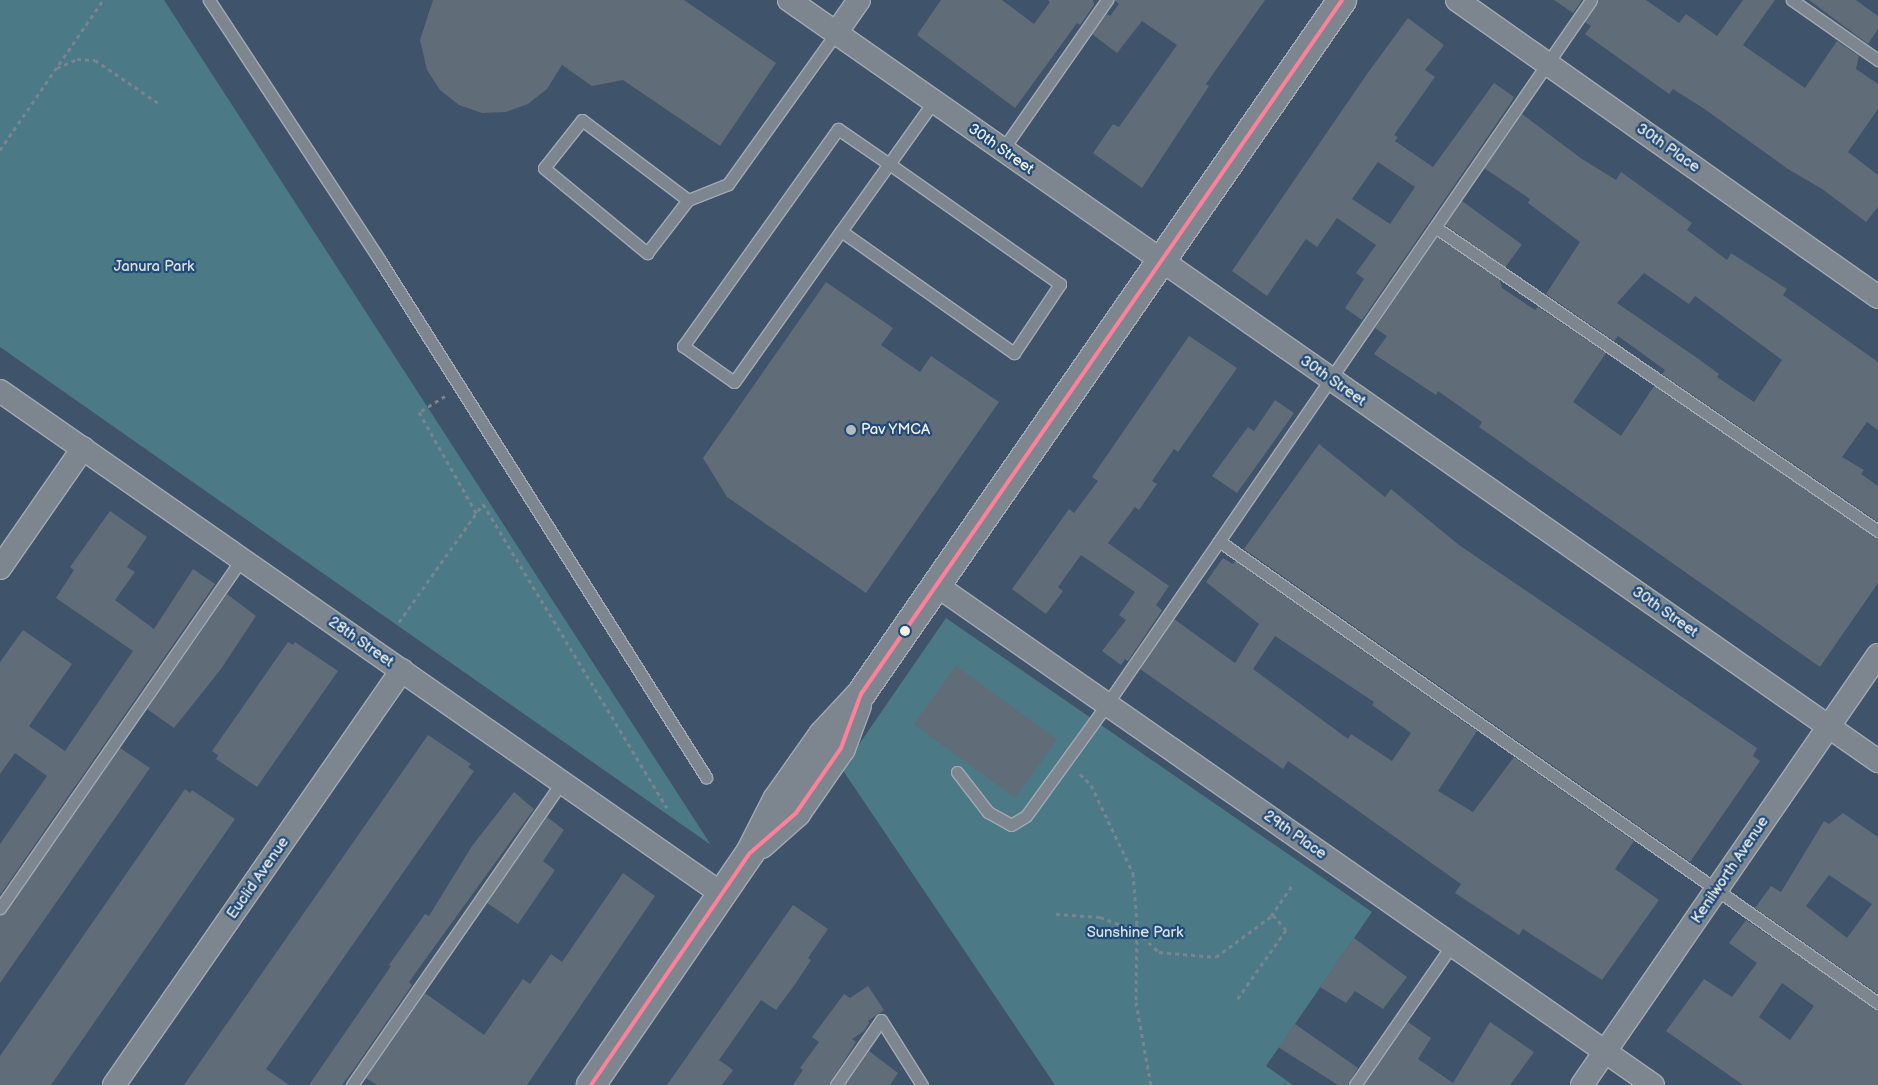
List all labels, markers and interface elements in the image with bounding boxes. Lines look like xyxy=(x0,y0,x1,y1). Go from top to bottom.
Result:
street label: 30th Street xyxy=(965,120,1037,178)
street label: 30th Place xyxy=(1633,120,1703,176)
park label: Janura Park xyxy=(114,258,194,276)
street label: 30th Street xyxy=(1297,352,1369,410)
place label: Pav YMCA xyxy=(861,421,931,439)
marker: Pav YMCA xyxy=(845,424,857,436)
street label: 30th Street xyxy=(1629,583,1701,641)
street label: 28th Street xyxy=(325,613,397,671)
unlabelled marker xyxy=(900,626,910,636)
street label: 29th Place xyxy=(1260,807,1330,863)
street label: Kenilworth Avenue xyxy=(1688,813,1772,927)
street label: Euclid Avenue xyxy=(223,834,293,922)
park label: Sunshine Park xyxy=(1087,924,1183,942)

